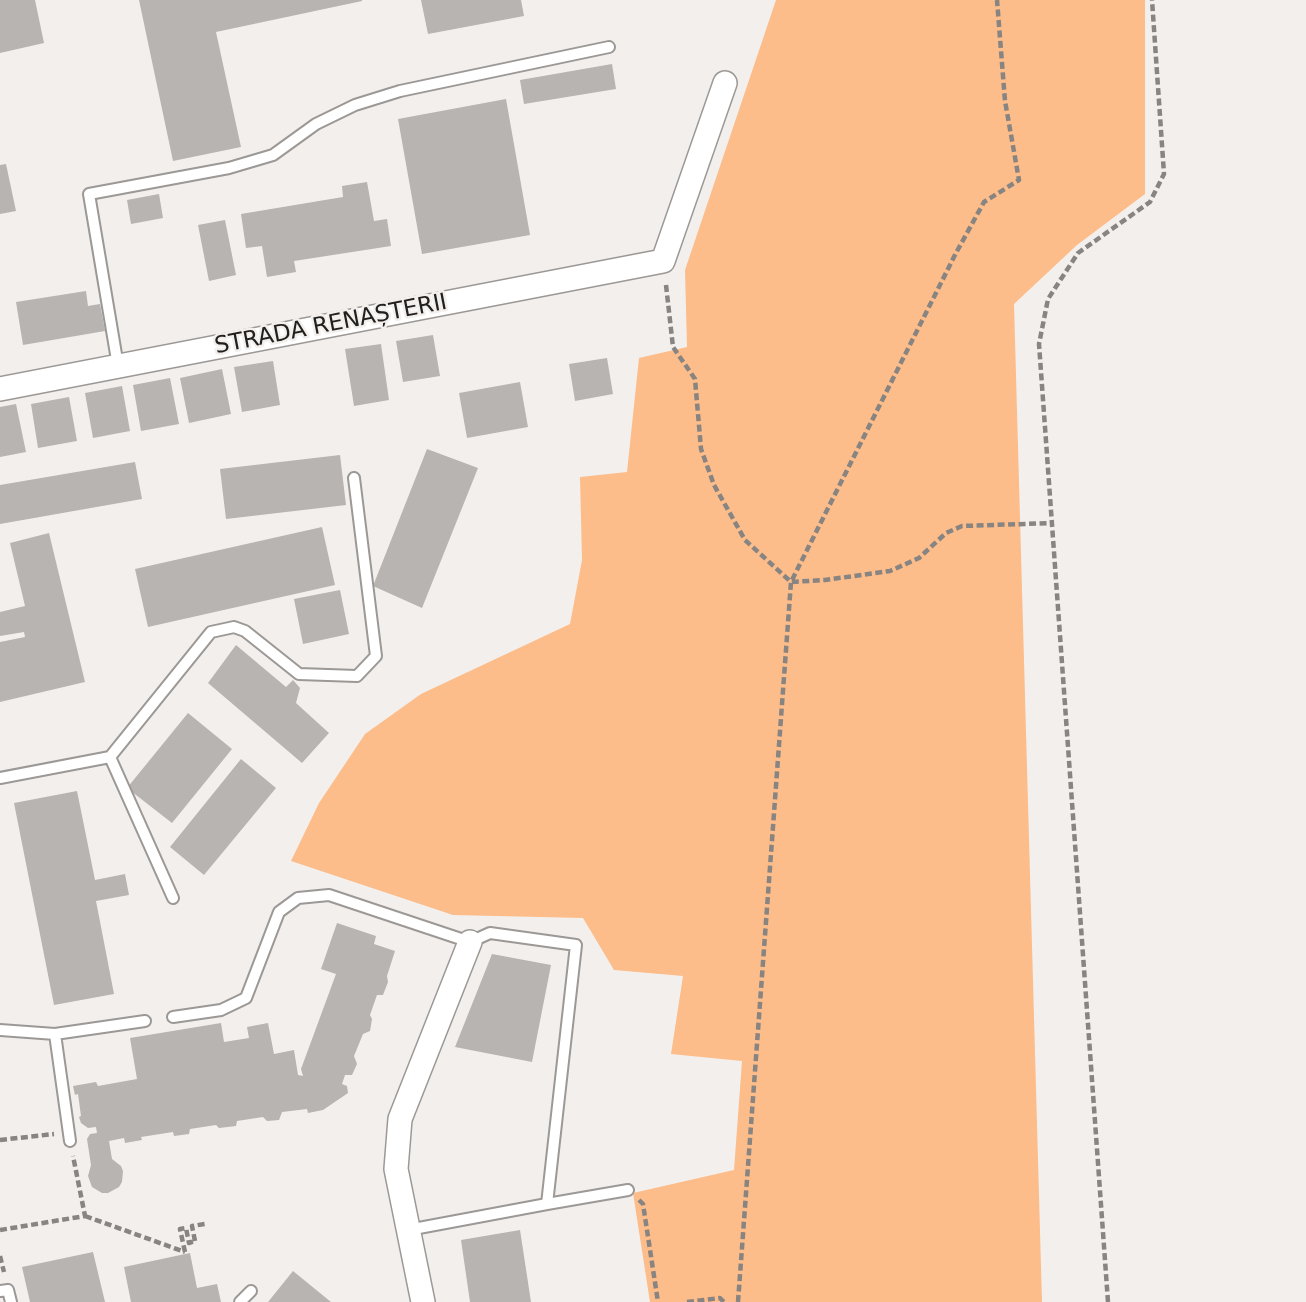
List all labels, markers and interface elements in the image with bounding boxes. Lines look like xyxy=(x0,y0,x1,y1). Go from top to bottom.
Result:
street label: STRADA RENAȘTERII xyxy=(213,289,449,361)

